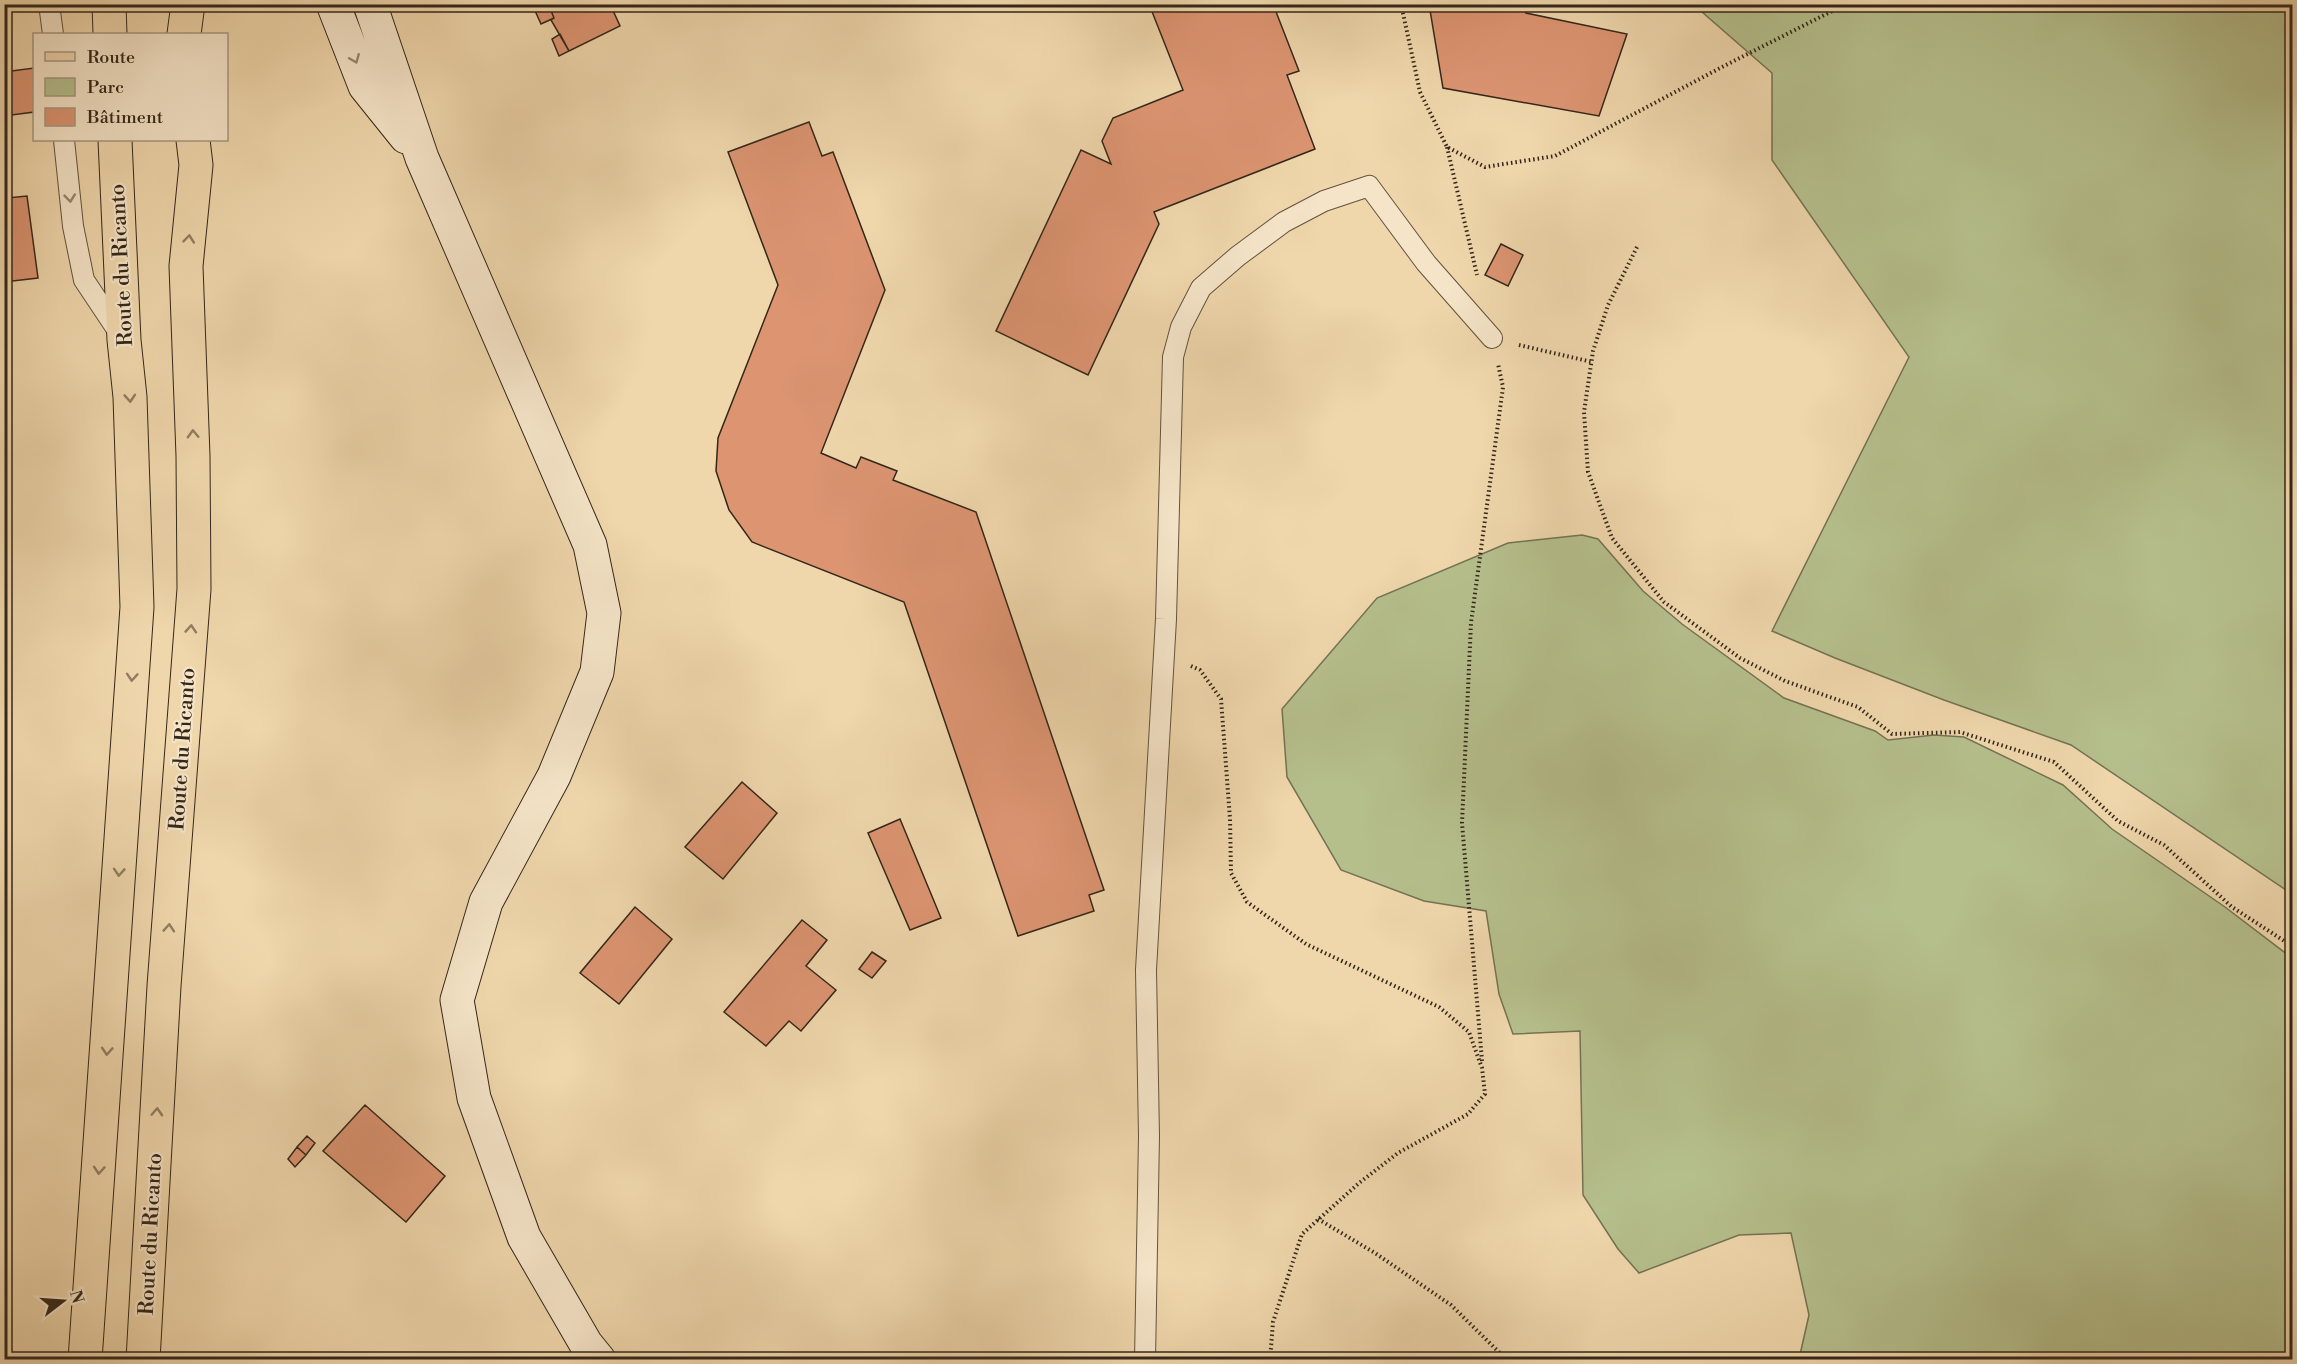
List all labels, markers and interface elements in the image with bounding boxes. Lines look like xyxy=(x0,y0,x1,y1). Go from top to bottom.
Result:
legend xyxy=(33,33,228,141)
text: Route xyxy=(87,46,135,69)
one-way arrow xyxy=(348,53,360,64)
text: Parc xyxy=(87,76,124,99)
text: Bâtiment xyxy=(86,106,164,129)
street label: Route du Ricanto xyxy=(105,183,139,347)
one-way arrow xyxy=(63,193,76,202)
one-way arrow xyxy=(182,234,195,244)
one-way arrow xyxy=(123,394,136,403)
one-way arrow xyxy=(186,429,199,438)
one-way arrow xyxy=(185,624,198,633)
street label: Route du Ricanto xyxy=(164,667,202,831)
one-way arrow xyxy=(125,673,138,682)
one-way arrow xyxy=(112,867,125,876)
one-way arrow xyxy=(162,923,175,932)
one-way arrow xyxy=(101,1047,114,1056)
one-way arrow xyxy=(151,1108,164,1117)
street label: Route du Ricanto xyxy=(134,1152,168,1316)
one-way arrow xyxy=(92,1166,105,1175)
north arrow xyxy=(33,1271,93,1331)
text: N xyxy=(65,1288,88,1306)

